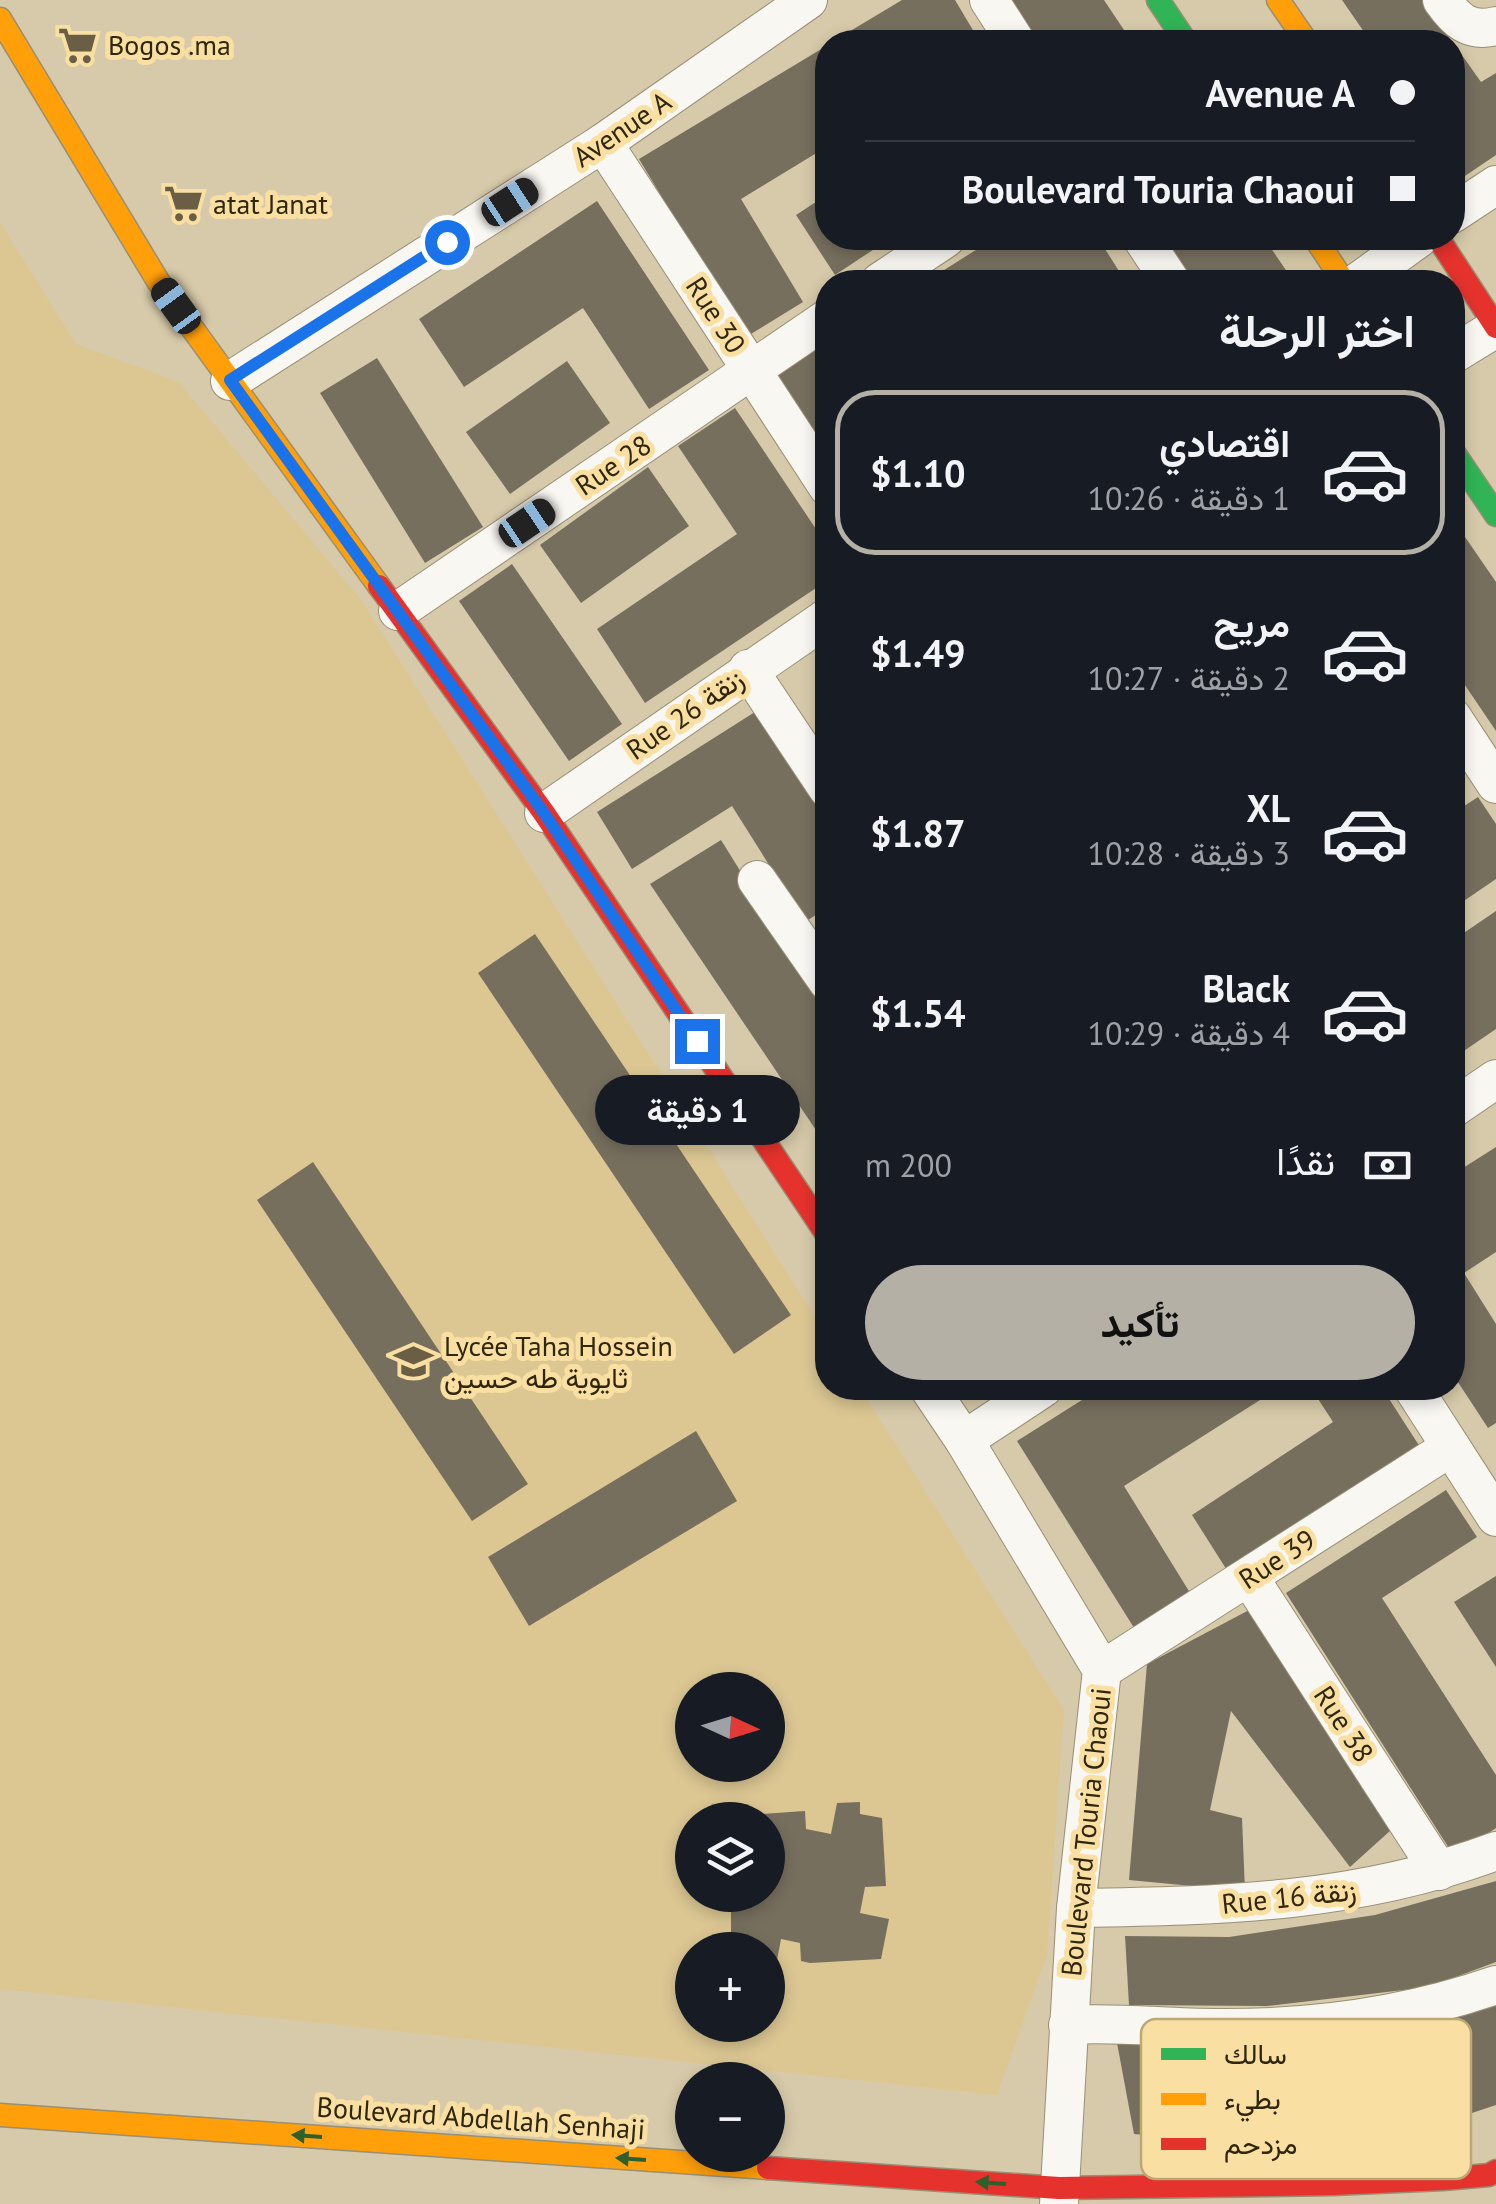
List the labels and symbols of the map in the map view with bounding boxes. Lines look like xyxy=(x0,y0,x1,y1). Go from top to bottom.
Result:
supermarket icon: Bogos .ma xyxy=(57,24,99,66)
place label: Bogos .ma xyxy=(108,26,231,63)
street label: Avenue A xyxy=(566,82,678,175)
car xyxy=(477,173,543,231)
supermarket icon: atat Janat xyxy=(162,183,204,225)
place label: atat Janat xyxy=(213,185,328,222)
route start xyxy=(425,220,470,265)
street label: Rue 30 xyxy=(678,270,755,360)
car xyxy=(146,273,206,339)
street label: Rue 28 xyxy=(568,426,658,503)
car xyxy=(494,494,560,552)
street label: Rue 26 زنقة xyxy=(619,660,751,768)
route end xyxy=(675,1019,720,1064)
callout: 1 دقيقة xyxy=(594,1076,800,1146)
place label: Lycée Taha Hossein ثايوية طه حسين xyxy=(444,1327,673,1396)
school or university icon: Lycée Taha Hossein ثايوية طه حسين xyxy=(393,1341,435,1383)
street label: Rue 39 xyxy=(1232,1520,1322,1597)
north arrow xyxy=(675,1672,785,1782)
street label: Rue 38 xyxy=(1306,1679,1383,1769)
street label: Boulevard Touria Chaoui xyxy=(1052,1686,1119,1978)
street label: Rue 16 زنقة xyxy=(1220,1871,1358,1922)
legend xyxy=(1141,2019,1471,2179)
text: سالك xyxy=(1224,2035,1287,2072)
text: بطيء xyxy=(1224,2080,1281,2122)
street label: Boulevard Abdellah Senhaji xyxy=(316,2088,647,2147)
text: مزدحم xyxy=(1224,2125,1297,2163)
one-way arrow xyxy=(291,2128,323,2144)
one-way arrow xyxy=(615,2150,647,2166)
one-way arrow xyxy=(974,2175,1006,2191)

